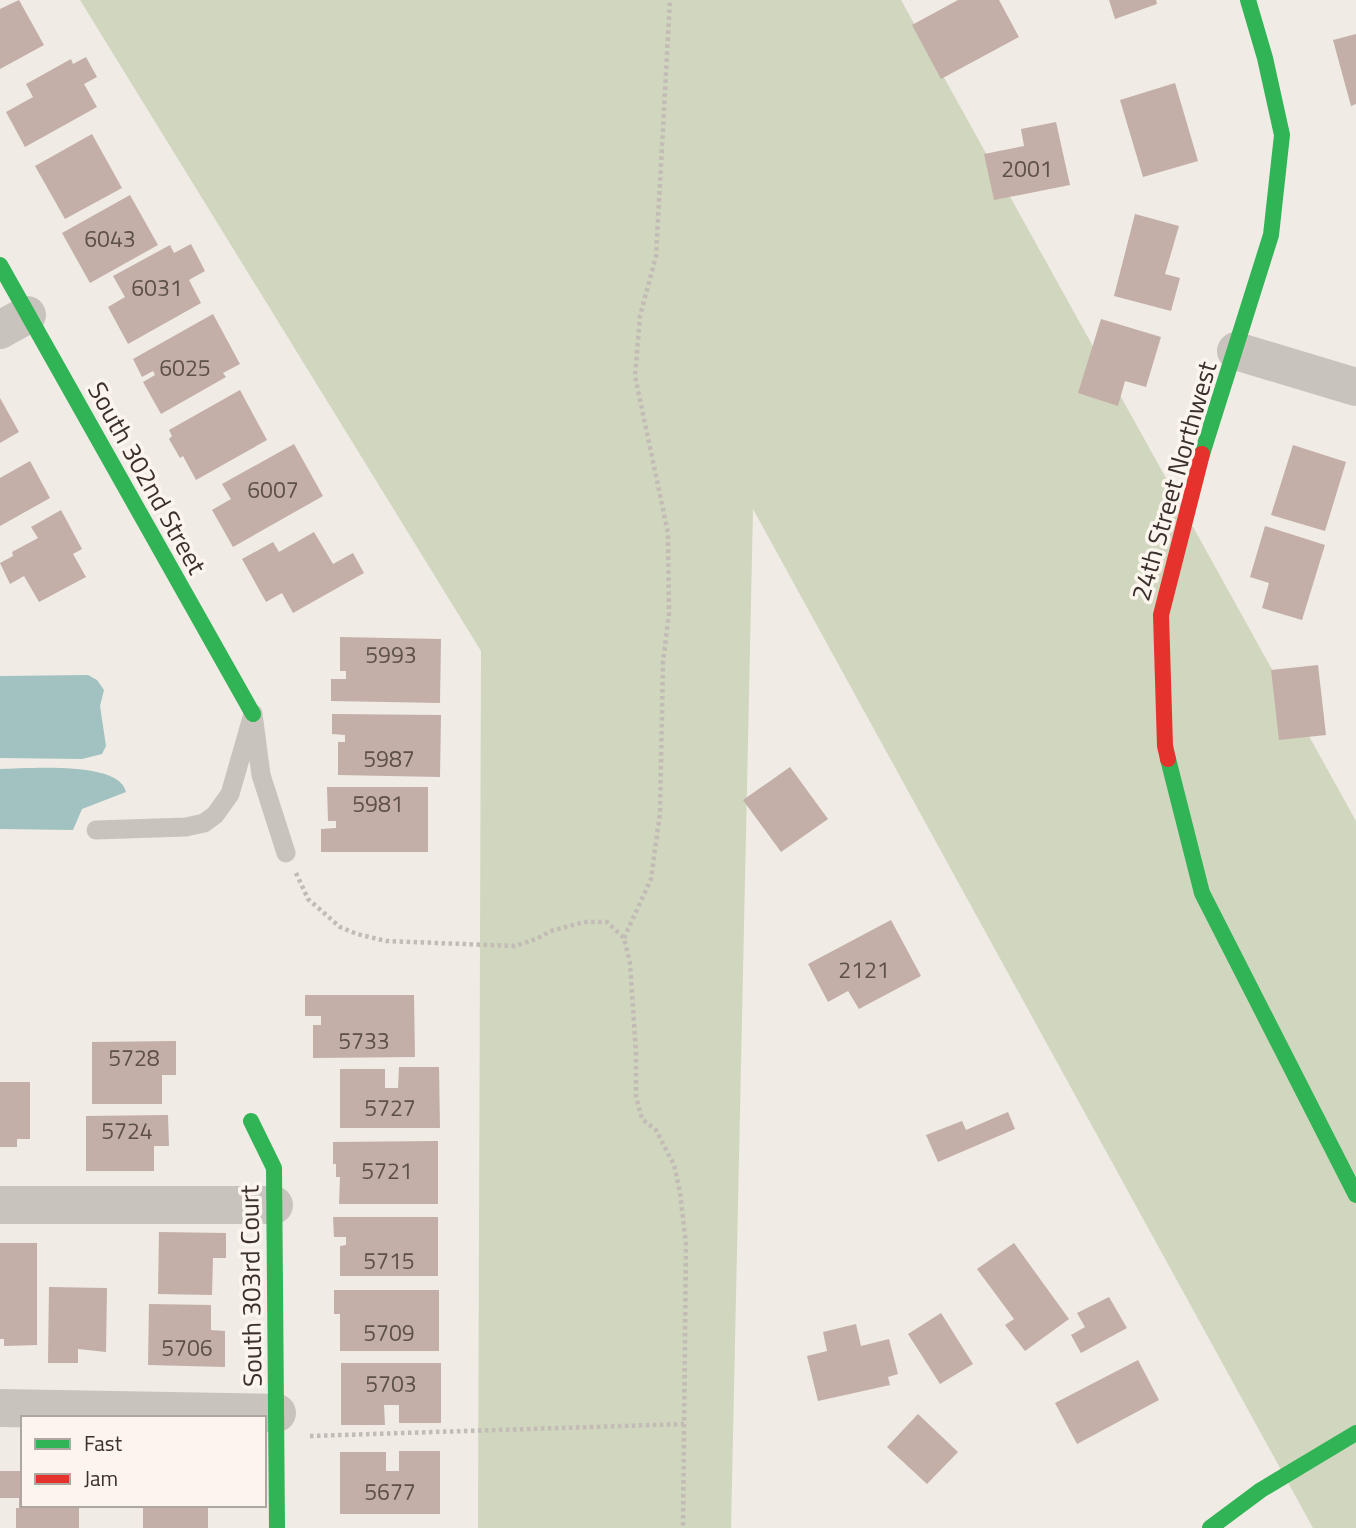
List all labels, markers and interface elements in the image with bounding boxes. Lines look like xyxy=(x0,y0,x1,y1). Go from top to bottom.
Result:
house number: 2001 xyxy=(1001,151,1053,186)
house number: 6043 xyxy=(84,221,136,256)
house number: 6031 xyxy=(131,270,183,305)
house number: 6025 xyxy=(159,350,211,385)
street label: 24th Street Northwest xyxy=(1121,356,1226,605)
street label: South 302nd Street xyxy=(78,374,217,581)
house number: 6007 xyxy=(247,472,299,507)
house number: 5993 xyxy=(365,637,417,672)
house number: 5987 xyxy=(363,741,415,776)
house number: 5981 xyxy=(352,786,404,821)
house number: 2121 xyxy=(838,952,890,987)
house number: 5733 xyxy=(338,1023,390,1058)
house number: 5728 xyxy=(108,1040,160,1075)
house number: 5727 xyxy=(364,1090,416,1125)
house number: 5724 xyxy=(101,1113,153,1148)
house number: 5721 xyxy=(361,1153,413,1188)
street label: South 303rd Court xyxy=(229,1185,272,1387)
house number: 5715 xyxy=(363,1243,415,1278)
house number: 5709 xyxy=(363,1315,415,1350)
house number: 5706 xyxy=(161,1330,213,1365)
house number: 5703 xyxy=(365,1366,417,1401)
legend xyxy=(21,1416,266,1507)
text: Fast xyxy=(84,1427,123,1459)
text: Jam xyxy=(84,1462,118,1494)
house number: 5677 xyxy=(364,1474,416,1509)

